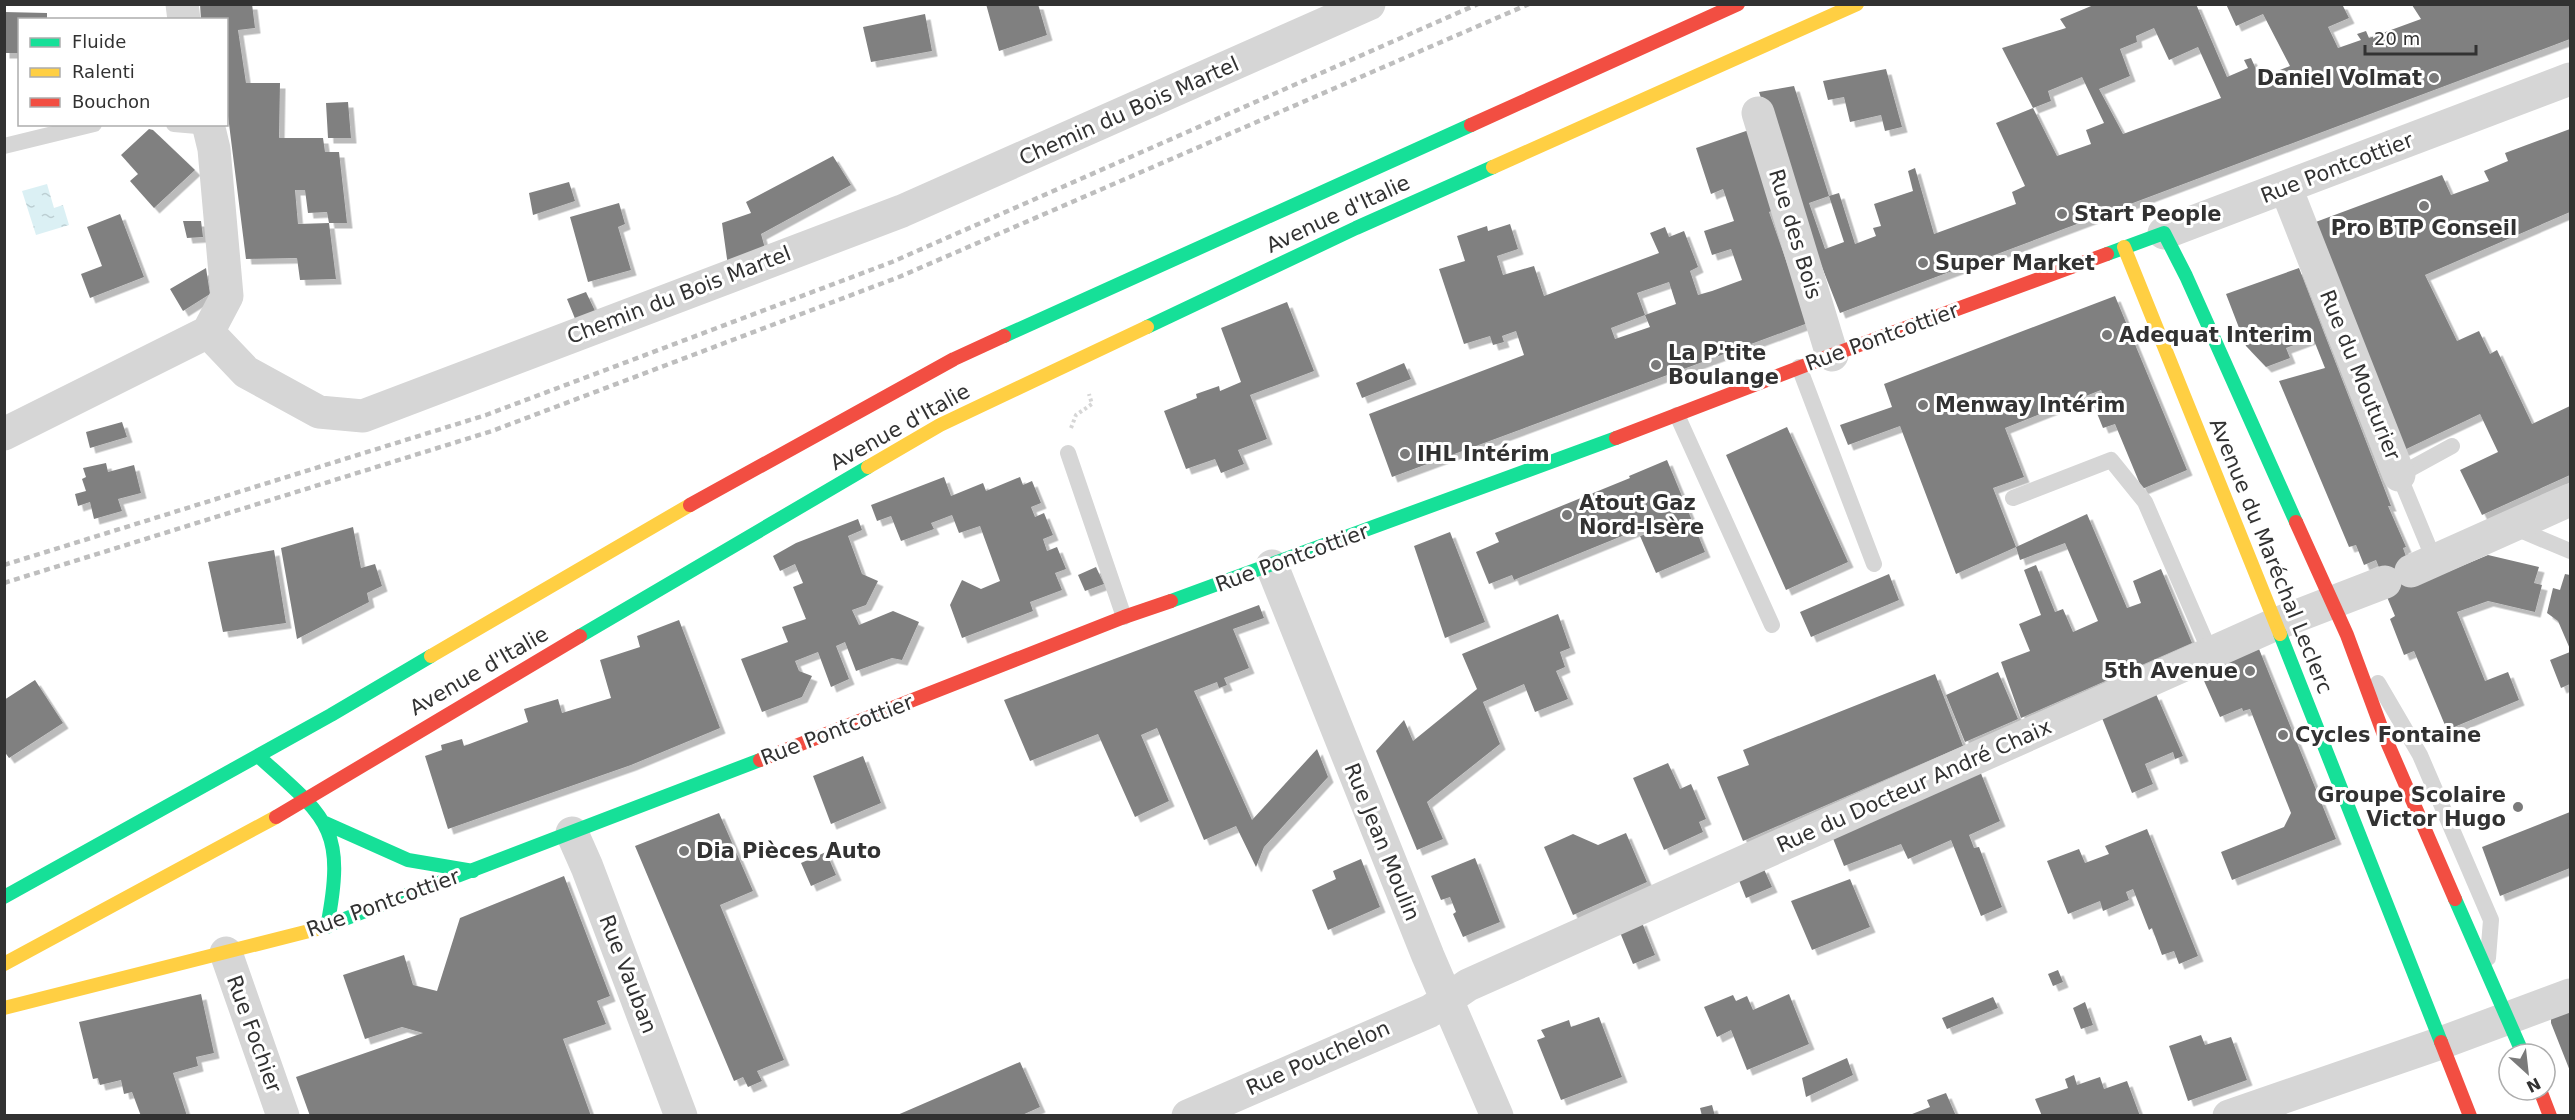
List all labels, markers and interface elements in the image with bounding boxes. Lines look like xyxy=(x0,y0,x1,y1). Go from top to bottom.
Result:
legend xyxy=(18,18,228,126)
scale bar xyxy=(2365,18,2476,56)
text: 20 m xyxy=(2374,28,2420,49)
text: Fluide xyxy=(72,31,126,52)
street label: Chemin du Bois Martel xyxy=(1015,52,1243,170)
text: Ralenti xyxy=(72,61,135,82)
place label: Daniel Volmat xyxy=(2257,66,2422,90)
marker: Daniel Volmat xyxy=(2427,71,2441,85)
text: Bouchon xyxy=(72,91,151,112)
street label: Rue Pontcottier xyxy=(2257,128,2417,208)
street label: Rue des Bois xyxy=(1764,166,1826,302)
street label: Avenue d'Italie xyxy=(1262,170,1414,258)
marker: Pro BTP Conseil xyxy=(2417,199,2431,213)
place label: Start People xyxy=(2074,202,2222,226)
marker: Start People xyxy=(2055,207,2069,221)
place label: Pro BTP Conseil xyxy=(2331,216,2517,240)
street label: Chemin du Bois Martel xyxy=(564,241,794,349)
place label: Super Market xyxy=(1935,251,2095,275)
marker: Super Market xyxy=(1916,256,1930,270)
street label: Rue du Mouturier xyxy=(2315,286,2405,464)
street label: Rue Pontcottier xyxy=(1802,298,1962,376)
place label: Adequat Interim xyxy=(2119,323,2313,347)
marker: Adequat Interim xyxy=(2100,328,2114,342)
place label: La P'tite Boulange xyxy=(1668,341,1779,389)
marker: La P'tite Boulange xyxy=(1649,358,1663,372)
street label: Avenue d'Italie xyxy=(826,379,974,475)
place label: Menway Intérim xyxy=(1935,393,2126,417)
marker: Menway Intérim xyxy=(1916,398,1930,412)
street label: Avenue du Maréchal Leclerc xyxy=(2205,415,2337,697)
place label: IHL Intérim xyxy=(1417,442,1550,466)
marker: IHL Intérim xyxy=(1398,447,1412,461)
place label: Atout Gaz Nord-Isère xyxy=(1579,491,1704,539)
marker: Atout Gaz Nord-Isère xyxy=(1560,508,1574,522)
street label: Rue Pontcottier xyxy=(1212,519,1372,597)
street label: Avenue d'Italie xyxy=(406,622,552,720)
place label: 5th Avenue xyxy=(2104,659,2238,683)
marker: 5th Avenue xyxy=(2243,664,2257,678)
street label: Rue Pontcottier xyxy=(757,690,917,770)
street label: Rue du Docteur André Chaix xyxy=(1773,714,2055,858)
place label: Cycles Fontaine xyxy=(2295,723,2481,747)
marker: Cycles Fontaine xyxy=(2276,728,2290,742)
street label: Rue Jean Moulin xyxy=(1339,760,1425,924)
place label: Groupe Scolaire Victor Hugo xyxy=(2317,783,2506,831)
marker: Groupe Scolaire Victor Hugo xyxy=(2511,800,2525,814)
place label: Dia Pièces Auto xyxy=(696,839,881,863)
marker: Dia Pièces Auto xyxy=(677,844,691,858)
street label: Rue Pontcottier xyxy=(303,864,463,942)
street label: Rue Vauban xyxy=(594,911,662,1037)
street label: Rue Fochier xyxy=(222,972,286,1096)
street label: Rue Pouchelon xyxy=(1243,1016,1393,1100)
north arrow xyxy=(2497,1042,2557,1102)
text: N xyxy=(2523,1073,2544,1096)

